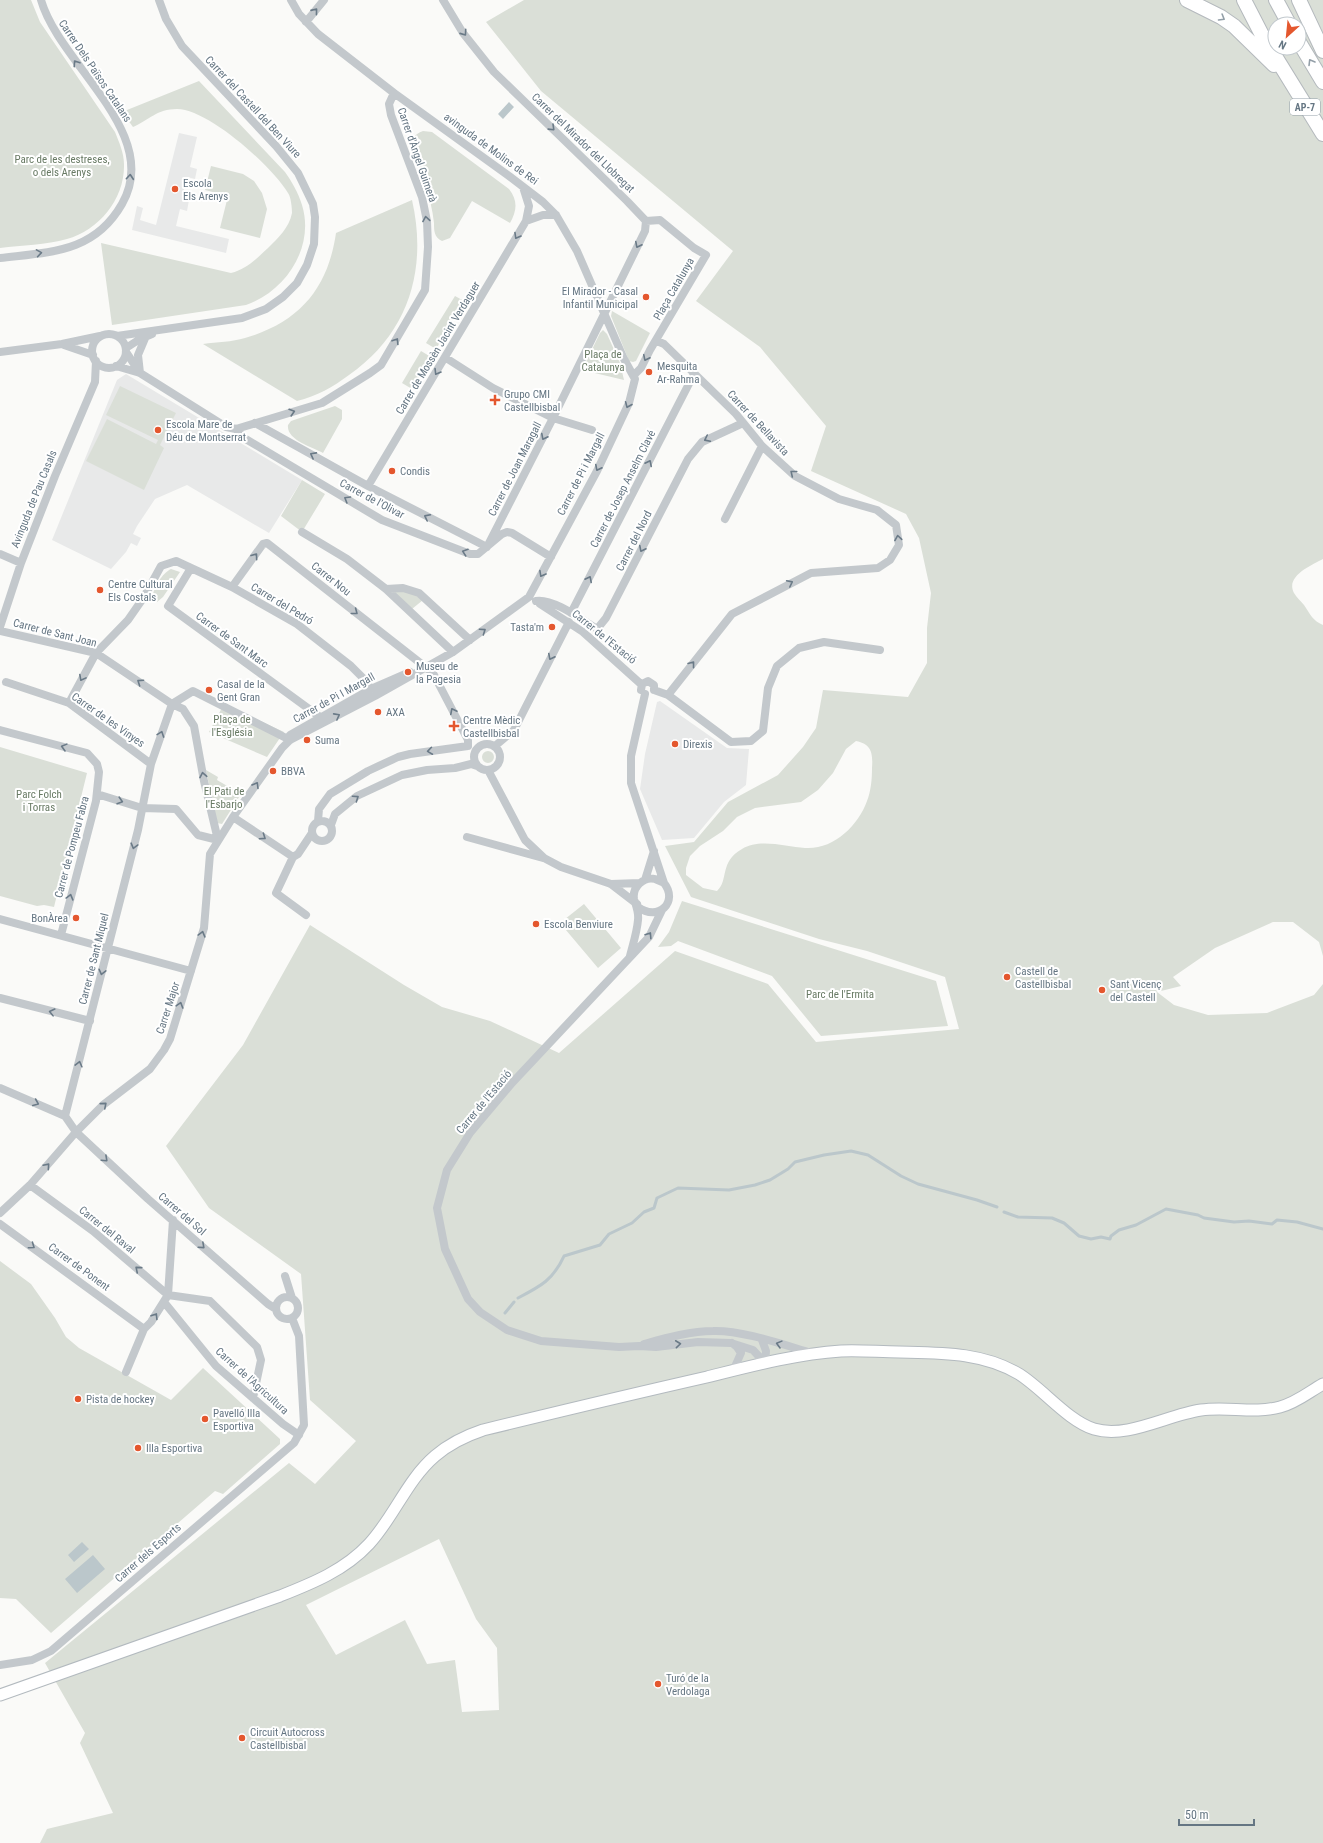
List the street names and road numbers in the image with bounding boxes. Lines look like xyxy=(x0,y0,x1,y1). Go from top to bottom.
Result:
street label: Carrer Dels Països Catalans xyxy=(56,17,134,125)
street label: Carrer del Castell del Ben Viure xyxy=(202,53,304,161)
street label: Carrer del Mirador del Llobregat xyxy=(529,91,637,195)
road number: AP-7 xyxy=(1290,99,1320,115)
street label: Carrer d'Àngel Guimerà xyxy=(395,106,439,204)
street label: avinguda de Molins de Rei xyxy=(441,110,541,188)
street label: Plaça Catalunya xyxy=(651,256,697,322)
street label: Carrer de Mossèn Jacint Verdaguer xyxy=(393,279,483,417)
street label: Carrer de Bellavista xyxy=(724,388,792,458)
street label: Carrer de Joan Maragall xyxy=(486,420,544,518)
street label: Carrer de Josep Anselm Clavé xyxy=(588,428,658,550)
street label: Carrer de Pi i Margall xyxy=(555,430,607,518)
street label: Avinguda de Pau Casals xyxy=(8,448,60,550)
street label: Carrer de l'Olivar xyxy=(337,476,407,522)
street label: Carrer del Nord xyxy=(613,509,655,573)
street label: Carrer Nou xyxy=(309,559,353,599)
street label: Carrer del Pedró xyxy=(249,580,316,628)
street label: Carrer de l'Estació xyxy=(569,607,639,667)
street label: Carrer de Sant Marc xyxy=(193,609,271,671)
street label: Carrer de Sant Joan xyxy=(12,616,98,650)
street label: Carrer de Pi I Margall xyxy=(291,670,377,726)
street label: Carrer de les Vinyes xyxy=(69,690,147,750)
street label: Carrer de Pompeu Fabra xyxy=(52,795,92,899)
street label: Carrer de Sant Miquel xyxy=(76,912,112,1006)
street label: Carrer Major xyxy=(153,980,183,1036)
street label: Carrer de l'Estació xyxy=(454,1067,515,1136)
street label: Carrer del Sol xyxy=(156,1190,208,1238)
street label: Carrer del Raval xyxy=(76,1203,138,1257)
street label: Carrer de Ponent xyxy=(46,1240,112,1294)
street label: Carrer de l'Agricultura xyxy=(213,1345,291,1417)
street label: Carrer dels Esports xyxy=(112,1521,184,1585)

